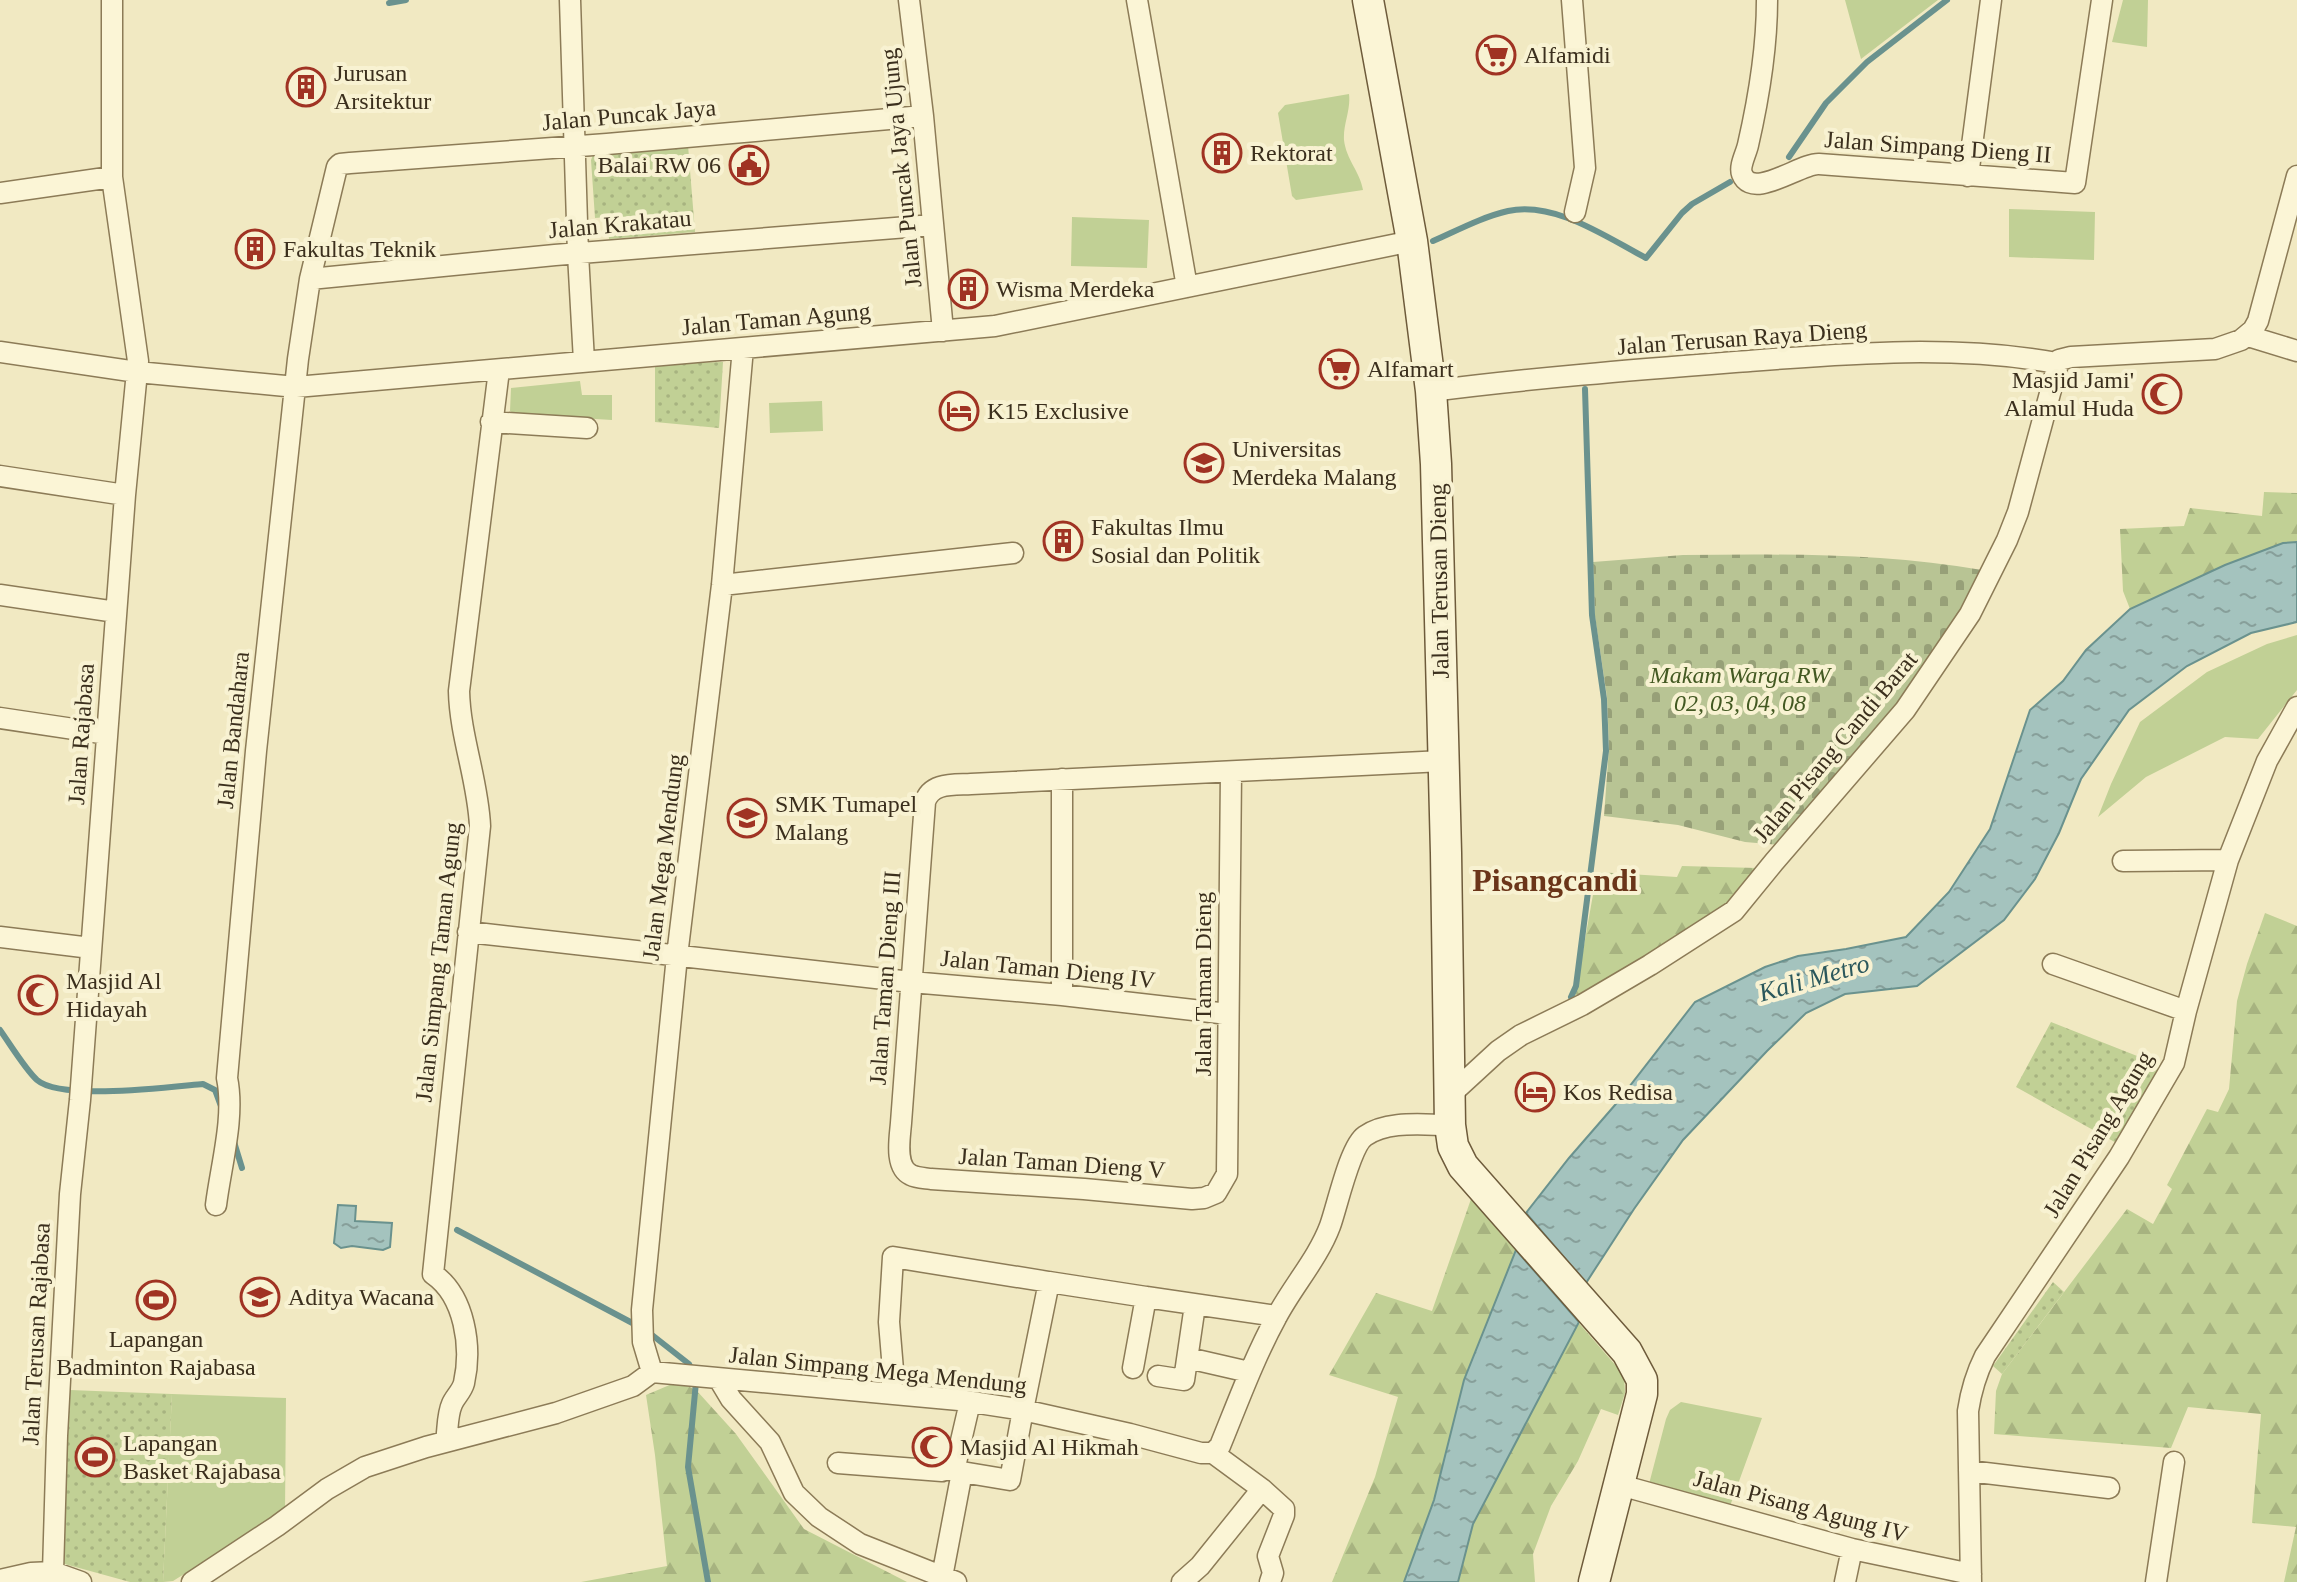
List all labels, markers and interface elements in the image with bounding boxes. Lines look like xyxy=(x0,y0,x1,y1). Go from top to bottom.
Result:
supermarket icon: Alfamidi xyxy=(1475,34,1517,76)
place label: Alfamidi xyxy=(1524,42,1611,68)
street label: Jalan Puncak Jaya Ujung xyxy=(875,47,927,289)
place label: Jurusan Arsitektur xyxy=(334,60,431,114)
building icon: Jurusan Arsitektur xyxy=(285,66,327,108)
street label: Jalan Puncak Jaya xyxy=(541,94,717,136)
street label: Jalan Simpang Dieng II xyxy=(1824,126,2052,168)
building icon: Rektorat xyxy=(1201,132,1243,174)
place label: Rektorat xyxy=(1250,140,1333,166)
public building icon: Balai RW 06 xyxy=(728,144,770,186)
place label: Balai RW 06 xyxy=(597,152,721,178)
street label: Jalan Krakatau xyxy=(548,205,692,243)
building icon: Fakultas Teknik xyxy=(234,228,276,270)
place label: Fakultas Teknik xyxy=(283,236,436,262)
building icon: Wisma Merdeka xyxy=(947,268,989,310)
place label: Wisma Merdeka xyxy=(996,276,1155,302)
street label: Jalan Taman Agung xyxy=(680,298,872,340)
street label: Jalan Terusan Raya Dieng xyxy=(1616,316,1868,360)
supermarket icon: Alfamart xyxy=(1318,348,1360,390)
place label: Alfamart xyxy=(1367,356,1454,382)
place label: Masjid Jami' Alamul Huda xyxy=(2004,367,2134,421)
mosque icon: Masjid Jami' Alamul Huda xyxy=(2141,373,2183,415)
hotel icon: K15 Exclusive xyxy=(938,390,980,432)
place label: K15 Exclusive xyxy=(987,398,1129,424)
place label: Universitas Merdeka Malang xyxy=(1232,436,1397,490)
school or university icon: Universitas Merdeka Malang xyxy=(1183,442,1225,484)
street label: Jalan Terusan Dieng xyxy=(1424,483,1454,679)
place label: Fakultas Ilmu Sosial dan Politik xyxy=(1091,514,1260,568)
building icon: Fakultas Ilmu Sosial dan Politik xyxy=(1042,520,1084,562)
street label: Jalan Pisang Candi Barat xyxy=(1748,646,1923,848)
street label: Jalan Bandahara xyxy=(212,650,254,810)
street label: Jalan Rajabasa xyxy=(63,662,99,806)
park label: Makam Warga RW 02, 03, 04, 08 xyxy=(1649,662,1832,716)
street label: Jalan Mega Mendung xyxy=(637,752,689,962)
place label: SMK Tumapel Malang xyxy=(775,791,917,845)
school or university icon: SMK Tumapel Malang xyxy=(726,797,768,839)
street label: Jalan Simpang Taman Agung xyxy=(410,821,466,1103)
district label: Pisangcandi xyxy=(1472,862,1638,898)
street label: Jalan Taman Dieng III xyxy=(865,870,905,1086)
street label: Jalan Taman Dieng xyxy=(1190,892,1216,1076)
street label: Jalan Taman Dieng IV xyxy=(939,945,1157,993)
water label: Kali Metro xyxy=(1754,948,1873,1008)
place label: Masjid Al Hidayah xyxy=(66,968,162,1022)
mosque icon: Masjid Al Hidayah xyxy=(17,974,59,1016)
street label: Jalan Pisang Agung xyxy=(2038,1046,2158,1222)
hotel icon: Kos Redisa xyxy=(1514,1071,1556,1113)
place label: Kos Redisa xyxy=(1563,1079,1673,1105)
street label: Jalan Taman Dieng V xyxy=(958,1143,1167,1183)
street label: Jalan Terusan Rajabasa xyxy=(17,1222,55,1446)
school or university icon: Aditya Wacana xyxy=(239,1276,281,1318)
sports icon: Lapangan Badminton Rajabasa xyxy=(135,1279,177,1321)
place label: Aditya Wacana xyxy=(288,1284,435,1310)
place label: Lapangan Badminton Rajabasa xyxy=(56,1326,256,1380)
street label: Jalan Simpang Mega Mendung xyxy=(728,1341,1028,1399)
mosque icon: Masjid Al Hikmah xyxy=(911,1426,953,1468)
place label: Lapangan Basket Rajabasa xyxy=(123,1430,281,1484)
place label: Masjid Al Hikmah xyxy=(960,1434,1139,1460)
sports icon: Lapangan Basket Rajabasa xyxy=(74,1436,116,1478)
street label: Jalan Pisang Agung IV xyxy=(1691,1465,1912,1547)

